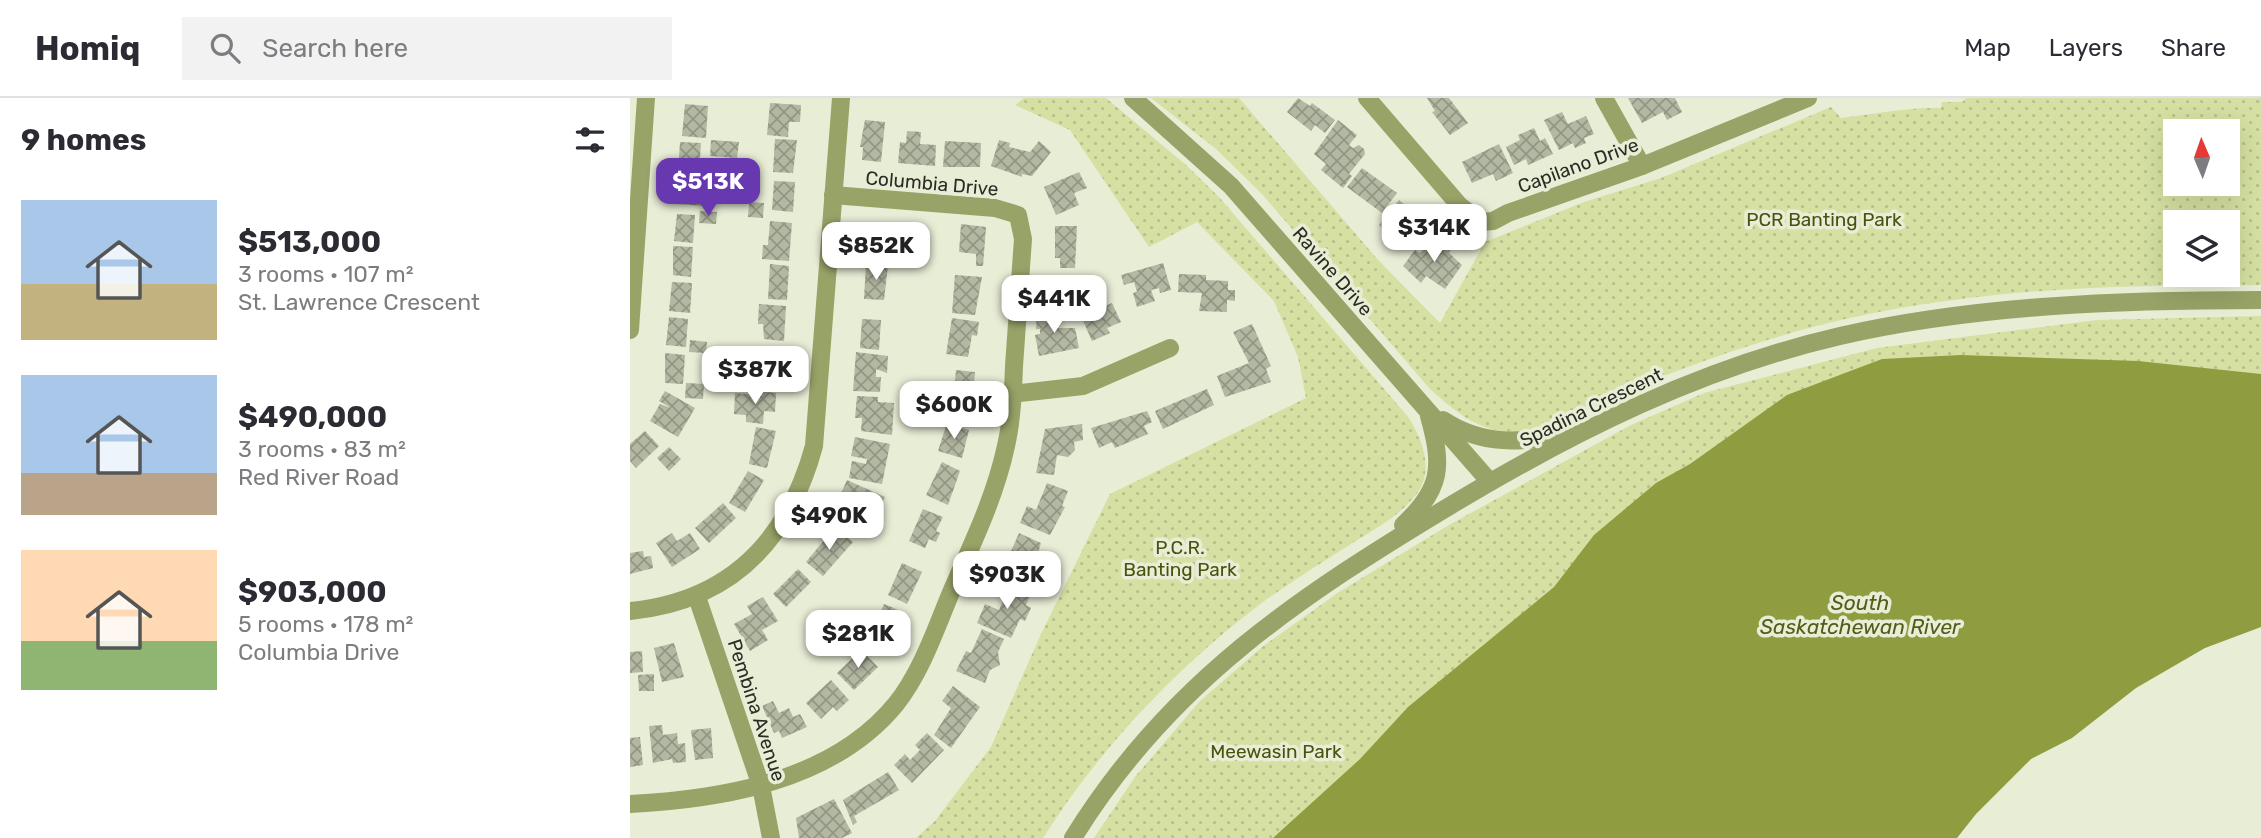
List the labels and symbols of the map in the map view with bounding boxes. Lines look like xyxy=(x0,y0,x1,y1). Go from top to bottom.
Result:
north arrow xyxy=(2163,119,2240,196)
street label: Capilano Drive xyxy=(1515,133,1642,198)
pin: $513K xyxy=(659,158,757,218)
street label: Columbia Drive xyxy=(865,166,999,201)
pin: $314K xyxy=(1385,204,1483,264)
park label: PCR Banting Park xyxy=(1746,208,1902,231)
pin: $852K xyxy=(827,222,925,282)
street label: Ravine Drive xyxy=(1288,222,1378,321)
pin: $441K xyxy=(1005,275,1103,335)
pin: $387K xyxy=(706,346,804,406)
street label: Spadina Crescent xyxy=(1516,363,1667,452)
pin: $600K xyxy=(905,382,1003,441)
pin: $490K xyxy=(780,492,878,552)
park label: P.C.R. Banting Park xyxy=(1123,536,1237,581)
pin: $903K xyxy=(958,552,1056,611)
water label: South Saskatchewan River xyxy=(1760,590,1961,639)
pin: $281K xyxy=(809,610,907,670)
street label: Pembina Avenue xyxy=(723,636,790,784)
park label: Meewasin Park xyxy=(1210,740,1342,763)

